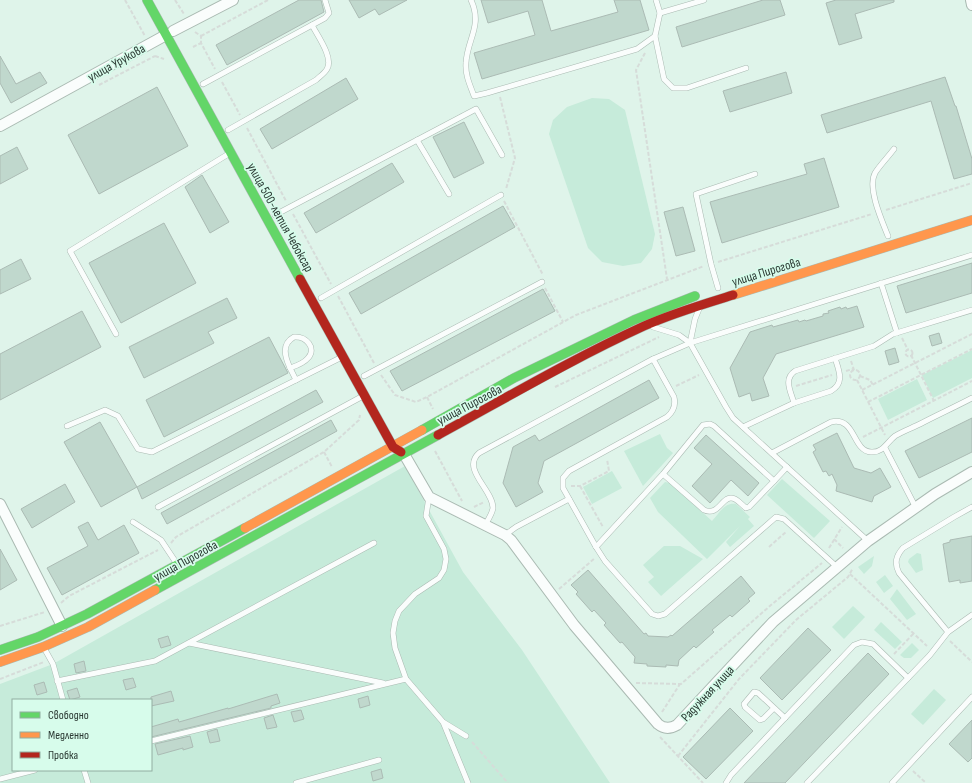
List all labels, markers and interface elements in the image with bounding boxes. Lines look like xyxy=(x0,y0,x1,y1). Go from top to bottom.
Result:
street label: улица Урукова xyxy=(85,41,148,85)
street label: улица 500-летия Чебоксар xyxy=(243,160,317,275)
street label: улица Пирогова xyxy=(730,254,803,290)
street label: улица Пирогова xyxy=(434,381,505,429)
street label: улица Пирогова xyxy=(151,537,220,585)
street label: Радужная улица xyxy=(678,662,738,725)
legend xyxy=(12,699,152,771)
text: Свободно xyxy=(48,708,89,723)
text: Медленно xyxy=(48,728,89,743)
text: Пробка xyxy=(48,748,79,763)

